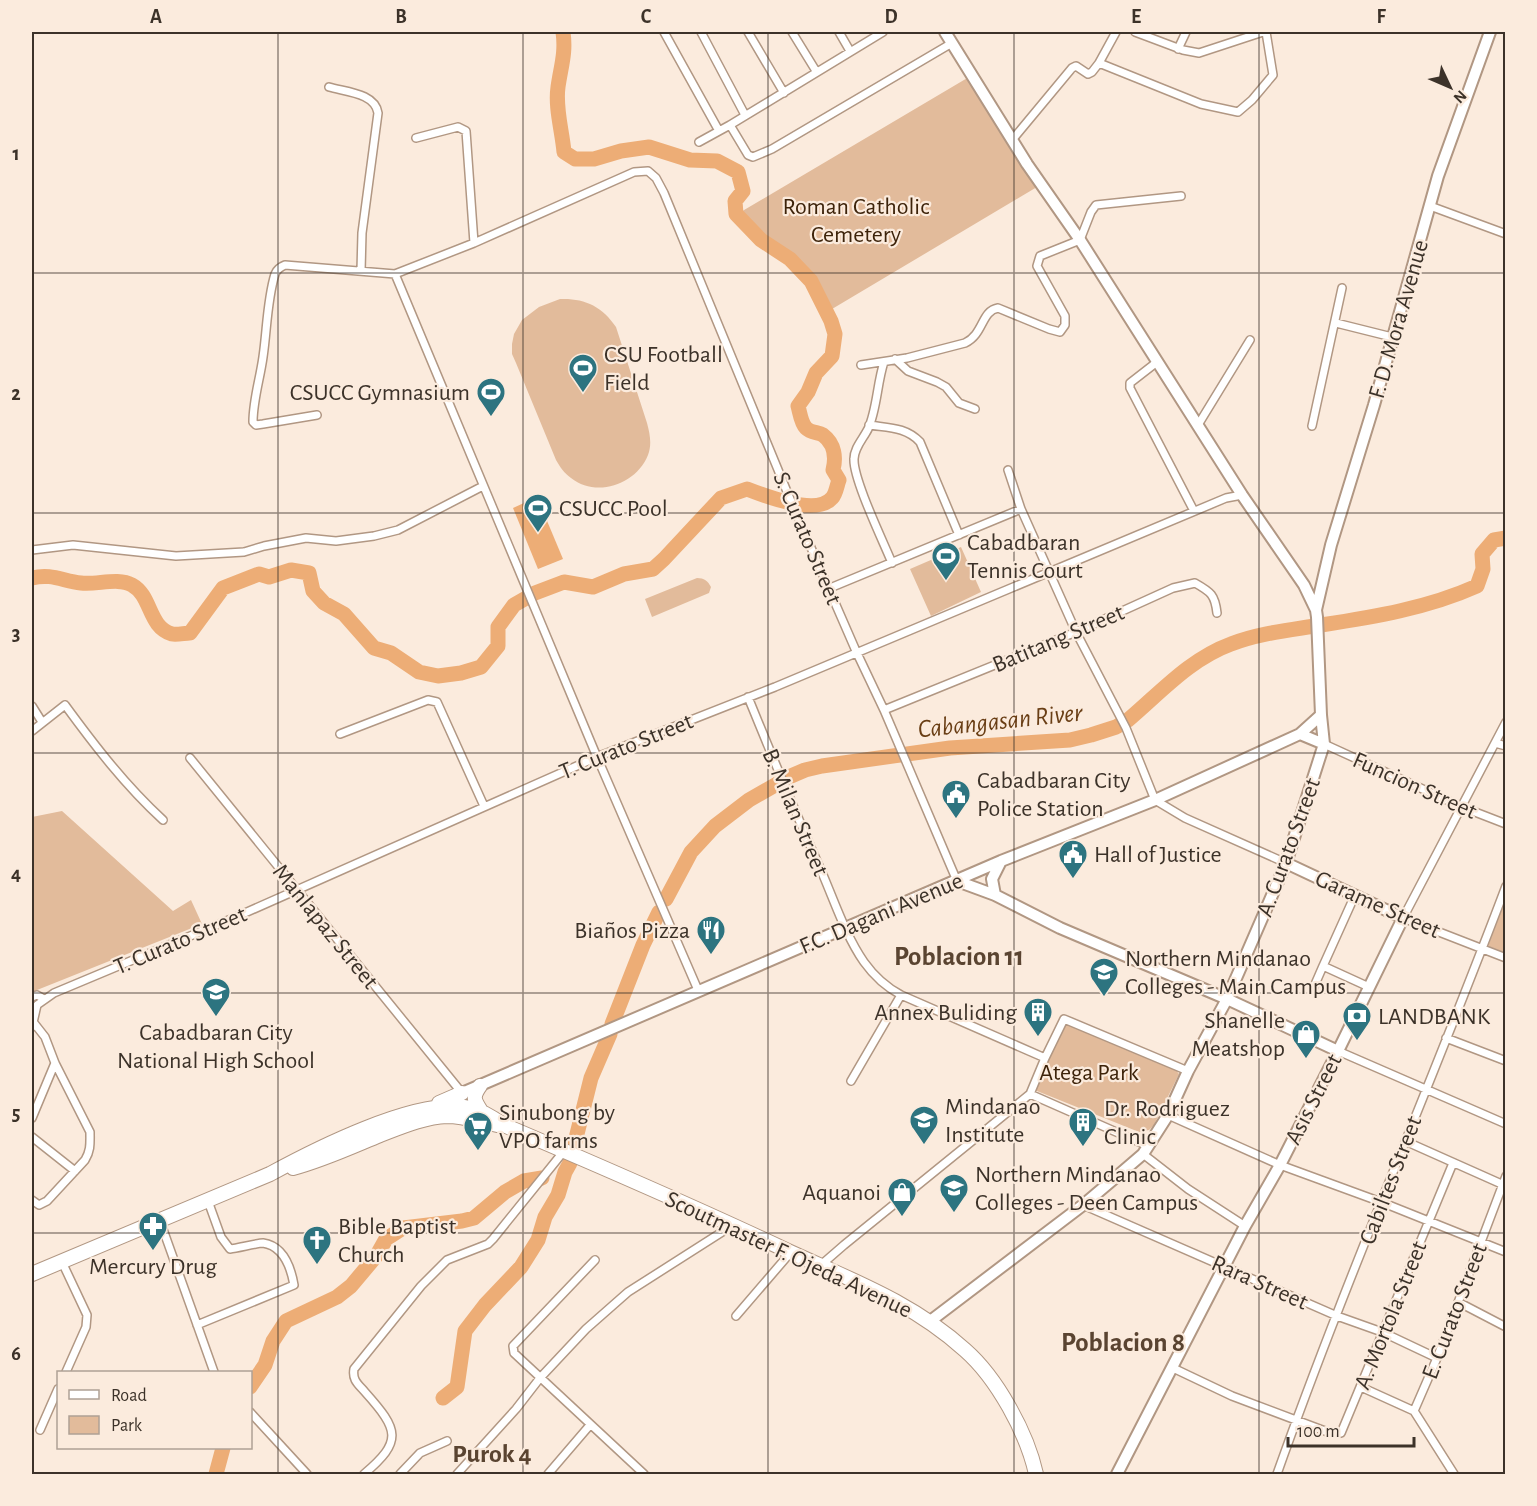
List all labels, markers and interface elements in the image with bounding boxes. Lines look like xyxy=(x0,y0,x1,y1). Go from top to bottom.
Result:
text: A xyxy=(150,7,162,27)
text: B xyxy=(395,7,407,27)
text: C xyxy=(641,7,652,27)
text: D xyxy=(884,7,898,27)
text: E xyxy=(1131,7,1141,27)
text: F xyxy=(1376,7,1386,27)
north arrow xyxy=(1420,57,1480,117)
text: N xyxy=(1450,87,1470,106)
text: 1 xyxy=(12,144,20,164)
park label: Roman Catholic Cemetery xyxy=(783,195,929,247)
street label: F. D. Mora Avenue xyxy=(1365,237,1433,401)
place label: CSU Football Field xyxy=(604,343,723,395)
sports icon: CSU Football Field xyxy=(567,352,599,394)
sports icon: CSUCC Gymnasium xyxy=(475,376,507,418)
place label: CSUCC Gymnasium xyxy=(290,381,470,405)
text: 2 xyxy=(11,384,21,404)
street label: S. Curato Street xyxy=(768,469,846,609)
sports icon: CSUCC Pool xyxy=(522,492,554,534)
place label: CSUCC Pool xyxy=(559,497,668,521)
place label: Cabadbaran Tennis Court xyxy=(967,531,1083,583)
sports icon: Cabadbaran Tennis Court xyxy=(930,540,962,582)
street label: Batitang Street xyxy=(989,600,1128,677)
text: 3 xyxy=(12,624,20,644)
water label: Cabangasan River xyxy=(917,699,1085,743)
street label: T. Curato Street xyxy=(556,709,697,785)
street label: B. Milan Street xyxy=(758,745,833,880)
street label: Funcion Street xyxy=(1349,748,1481,824)
place label: Cabadbaran City Police Station xyxy=(977,769,1130,821)
street label: A. Curato Street xyxy=(1253,774,1325,920)
public building icon: Cabadbaran City Police Station xyxy=(940,778,972,820)
public building icon: Hall of Justice xyxy=(1057,838,1089,880)
place label: Hall of Justice xyxy=(1094,843,1221,867)
street label: Manlapaz Street xyxy=(268,860,383,994)
text: 4 xyxy=(11,864,21,884)
street label: Garame Street xyxy=(1311,867,1444,943)
street label: F.C. Dagani Avenue xyxy=(796,869,967,959)
street label: T. Curato Street xyxy=(111,902,251,980)
restaurant icon: Biaños Pizza xyxy=(695,914,727,956)
place label: Biaños Pizza xyxy=(574,919,690,943)
district label: Poblacion 11 xyxy=(894,943,1024,970)
place label: Northern Mindanao Colleges - Main Campus xyxy=(1125,947,1346,999)
school or university icon: Northern Mindanao Colleges - Main Campus xyxy=(1088,956,1120,998)
school or university icon: Cabadbaran City National High School xyxy=(200,976,232,1018)
building icon: Annex Buliding xyxy=(1022,996,1054,1038)
bank icon: LANDBANK xyxy=(1341,1000,1373,1042)
place label: Annex Buliding xyxy=(874,1001,1017,1025)
place label: LANDBANK xyxy=(1378,1005,1491,1029)
place label: Shanelle Meatshop xyxy=(1191,1009,1285,1061)
shop icon: Shanelle Meatshop xyxy=(1290,1018,1322,1060)
place label: Cabadbaran City National High School xyxy=(117,1021,315,1073)
street label: Asis Street xyxy=(1281,1050,1347,1149)
park label: Atega Park xyxy=(1039,1061,1139,1085)
place label: Mindanao Institute xyxy=(945,1095,1041,1147)
place label: Dr. Rodriguez Clinic xyxy=(1104,1097,1230,1149)
place label: Sinubong by VPO farms xyxy=(499,1101,615,1153)
text: 5 xyxy=(12,1104,20,1124)
school or university icon: Mindanao Institute xyxy=(908,1104,940,1146)
building icon: Dr. Rodriguez Clinic xyxy=(1067,1106,1099,1148)
supermarket icon: Sinubong by VPO farms xyxy=(462,1110,494,1152)
street label: Cabiltes Street xyxy=(1355,1113,1427,1248)
place label: Northern Mindanao Colleges - Deen Campus xyxy=(975,1163,1198,1215)
school or university icon: Northern Mindanao Colleges - Deen Campus xyxy=(938,1172,970,1214)
shop icon: Aquanoi xyxy=(886,1176,918,1218)
place label: Aquanoi xyxy=(802,1181,881,1205)
street label: Scoutmaster F. Ojeda Avenue xyxy=(661,1187,916,1323)
pharmacy icon: Mercury Drug xyxy=(137,1210,169,1252)
place label: Bible Baptist Church xyxy=(338,1215,457,1267)
church icon: Bible Baptist Church xyxy=(301,1224,333,1266)
street label: A. Mortola Street xyxy=(1350,1237,1432,1393)
street label: E. Curato Street xyxy=(1418,1240,1492,1383)
street label: Rara Street xyxy=(1208,1251,1312,1315)
place label: Mercury Drug xyxy=(89,1255,217,1279)
district label: Poblacion 8 xyxy=(1061,1329,1185,1356)
text: 6 xyxy=(11,1344,21,1364)
legend xyxy=(57,1371,252,1449)
text: Road xyxy=(111,1387,147,1405)
scale bar xyxy=(1288,1410,1414,1448)
text: Park xyxy=(111,1417,143,1435)
text: 100 m xyxy=(1297,1423,1340,1441)
district label: Purok 4 xyxy=(452,1441,532,1467)

